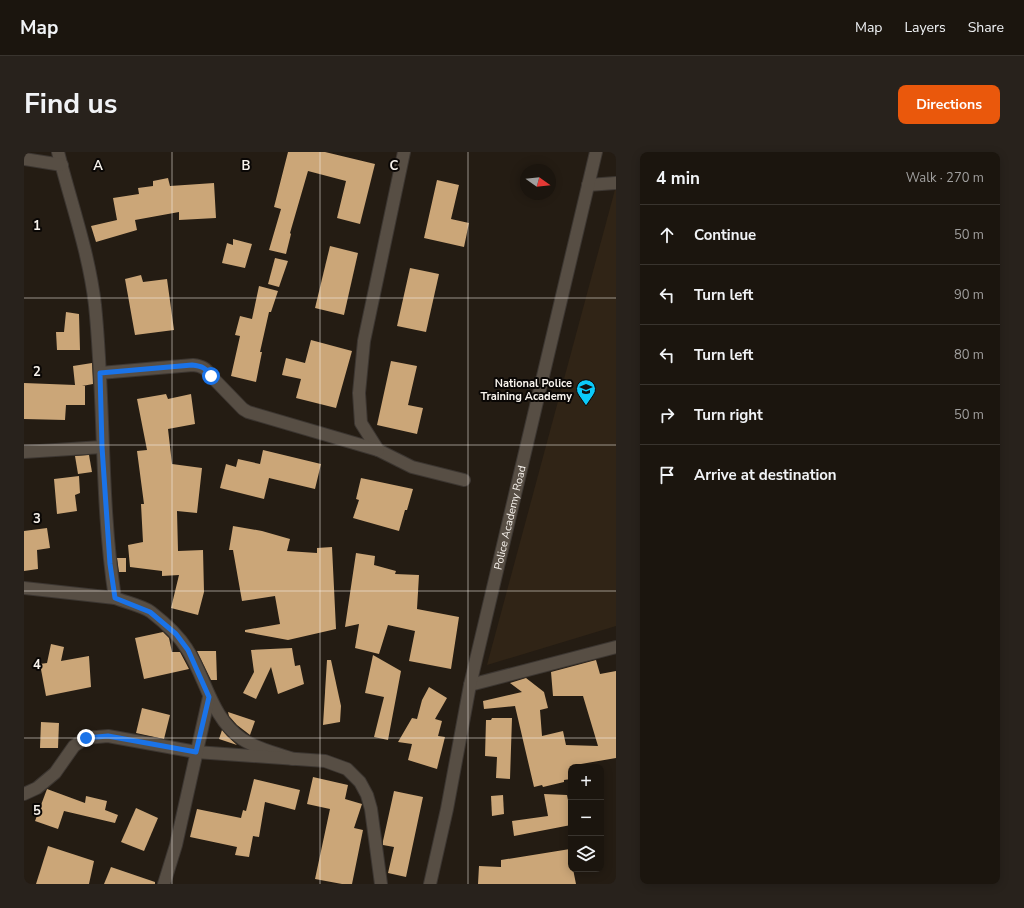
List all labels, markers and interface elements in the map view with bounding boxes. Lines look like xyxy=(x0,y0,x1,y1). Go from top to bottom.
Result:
text: Map xyxy=(20,15,58,41)
text: Map xyxy=(855,18,882,37)
text: Layers xyxy=(904,18,946,37)
text: Share xyxy=(968,18,1004,37)
text: Find us xyxy=(24,85,118,123)
button: Directions xyxy=(898,85,1000,124)
text: A xyxy=(93,157,103,175)
text: B xyxy=(242,157,251,175)
text: C xyxy=(390,157,399,175)
north arrow xyxy=(520,164,556,200)
text: 4 min xyxy=(656,167,700,190)
text: Walk · 270 m xyxy=(906,169,984,187)
text: 1 xyxy=(33,217,41,235)
icon: ahead xyxy=(656,224,678,246)
text: Continue xyxy=(694,225,756,245)
text: 50 m xyxy=(954,226,984,244)
icon: left xyxy=(656,284,678,306)
text: Turn left xyxy=(694,285,753,305)
text: 90 m xyxy=(954,286,984,304)
icon: left xyxy=(656,344,678,366)
text: Turn left xyxy=(694,345,753,365)
text: 80 m xyxy=(954,346,984,364)
text: 2 xyxy=(33,363,41,381)
route start xyxy=(202,367,220,385)
place label: National Police Training Academy xyxy=(480,376,572,404)
school or university icon: National Police Training Academy xyxy=(575,378,597,406)
icon: right xyxy=(656,404,678,426)
text: Turn right xyxy=(694,405,763,425)
text: 50 m xyxy=(954,406,984,424)
street label: Police Academy Road xyxy=(490,464,529,571)
icon: arrive xyxy=(656,464,678,486)
text: Arrive at destination xyxy=(694,465,837,485)
text: 3 xyxy=(33,510,41,528)
text: 4 xyxy=(33,656,41,674)
route end xyxy=(77,729,95,747)
map controls xyxy=(568,764,604,872)
button: + xyxy=(568,764,604,800)
button: − xyxy=(568,800,604,836)
text: 5 xyxy=(33,802,41,820)
button: layers xyxy=(568,836,604,872)

